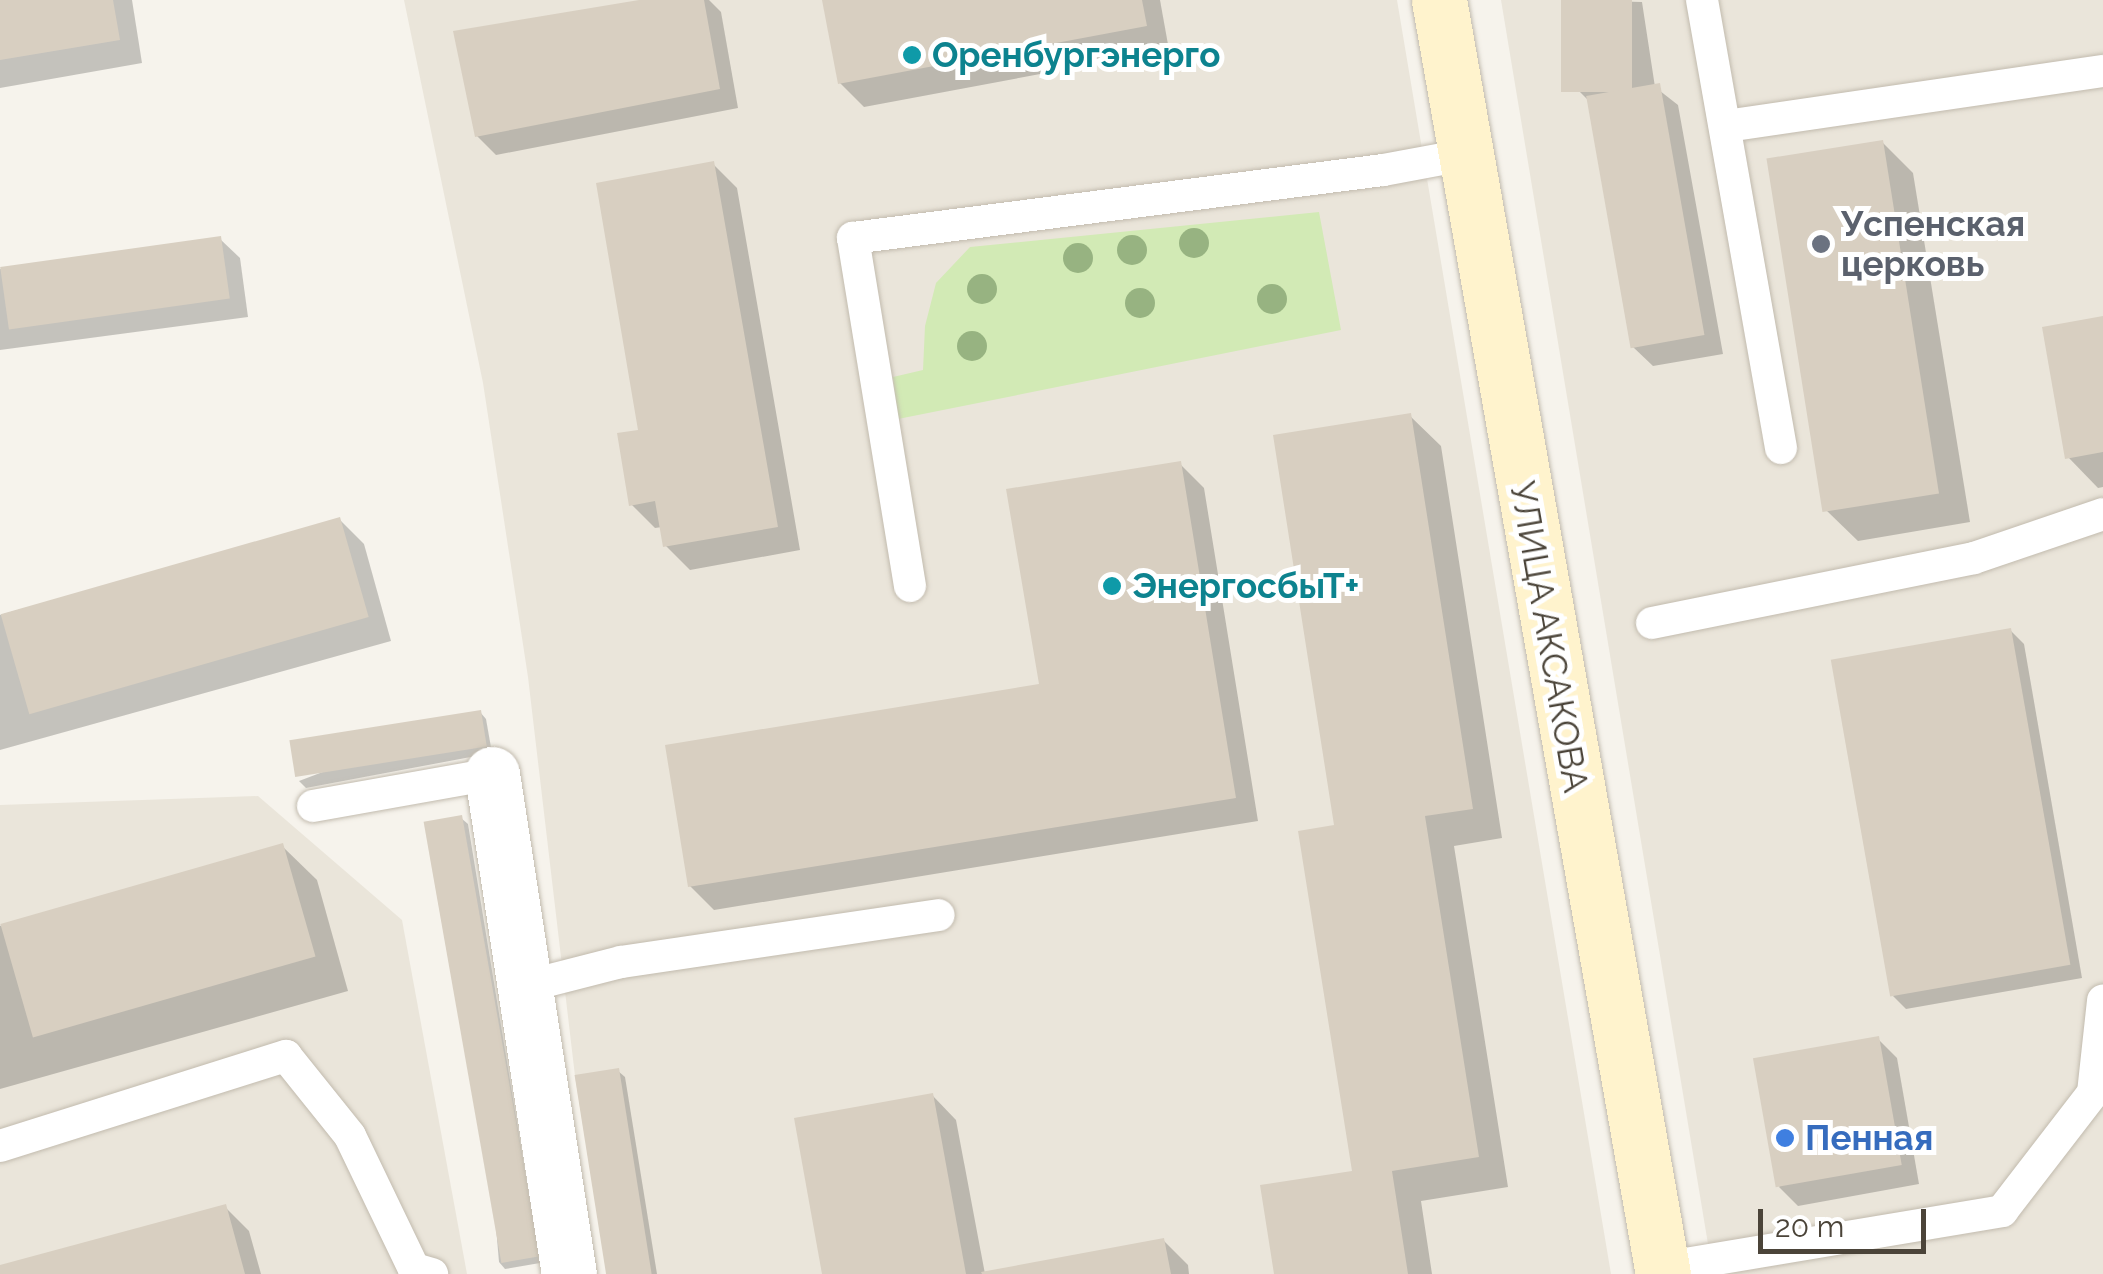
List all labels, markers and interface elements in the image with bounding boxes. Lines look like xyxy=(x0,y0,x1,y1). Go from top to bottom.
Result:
place label: Оренбургэнерго xyxy=(932,34,1220,76)
marker: Оренбургэнерго xyxy=(901,44,923,66)
place label: Успенская церковь xyxy=(1841,203,2025,285)
marker: Успенская церковь xyxy=(1810,233,1832,255)
street label: УЛИЦА АКСАКОВА xyxy=(1501,477,1597,797)
place label: ЭнергосбыТ+ xyxy=(1132,565,1359,607)
marker: ЭнергосбыТ+ xyxy=(1101,575,1123,597)
place label: Пенная xyxy=(1805,1117,1933,1159)
marker: Пенная xyxy=(1774,1127,1796,1149)
scale bar xyxy=(1763,1189,1930,1251)
text: 20 m xyxy=(1775,1209,1844,1244)

